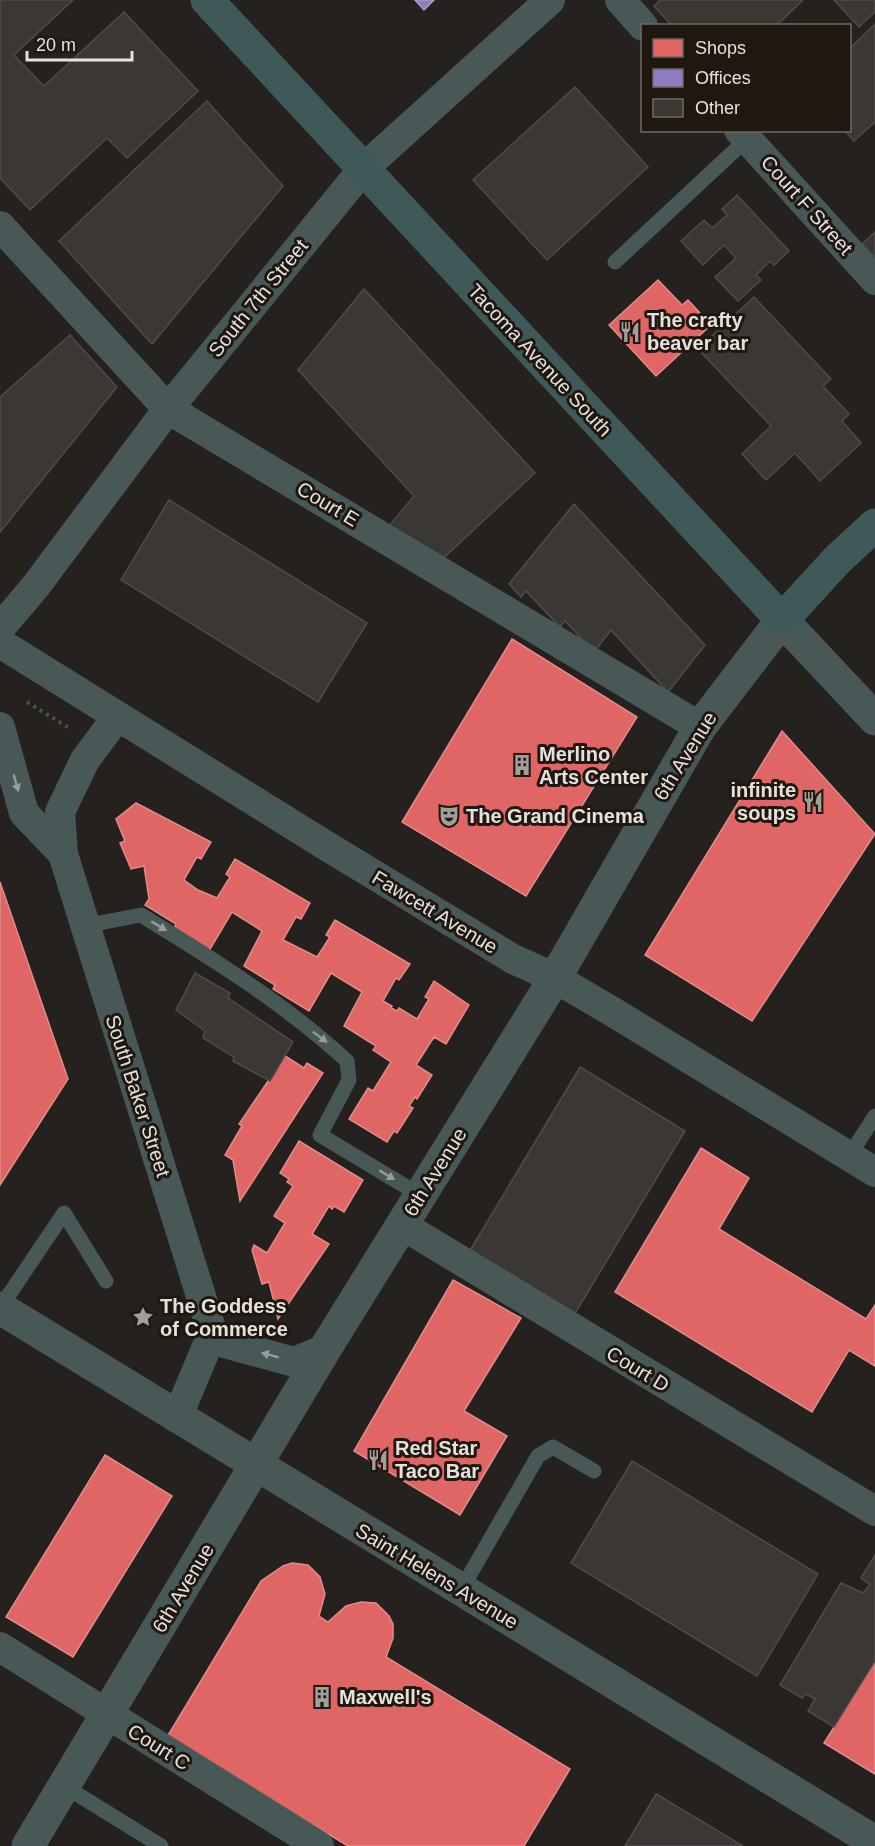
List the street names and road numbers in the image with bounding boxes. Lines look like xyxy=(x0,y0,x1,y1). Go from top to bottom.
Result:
street label: Court F Street xyxy=(757,151,857,259)
street label: South 7th Street xyxy=(204,235,312,361)
street label: Tacoma Avenue South xyxy=(464,279,616,441)
street label: Court E xyxy=(293,477,363,531)
street label: 6th Avenue xyxy=(649,708,721,804)
street label: Fawcett Avenue xyxy=(368,866,502,958)
street label: South Baker Street xyxy=(101,1012,175,1180)
street label: 6th Avenue xyxy=(399,1124,471,1220)
street label: Court D xyxy=(603,1342,673,1396)
street label: Saint Helens Avenue xyxy=(352,1519,522,1633)
street label: 6th Avenue xyxy=(148,1540,218,1636)
street label: Court C xyxy=(124,1719,194,1775)

